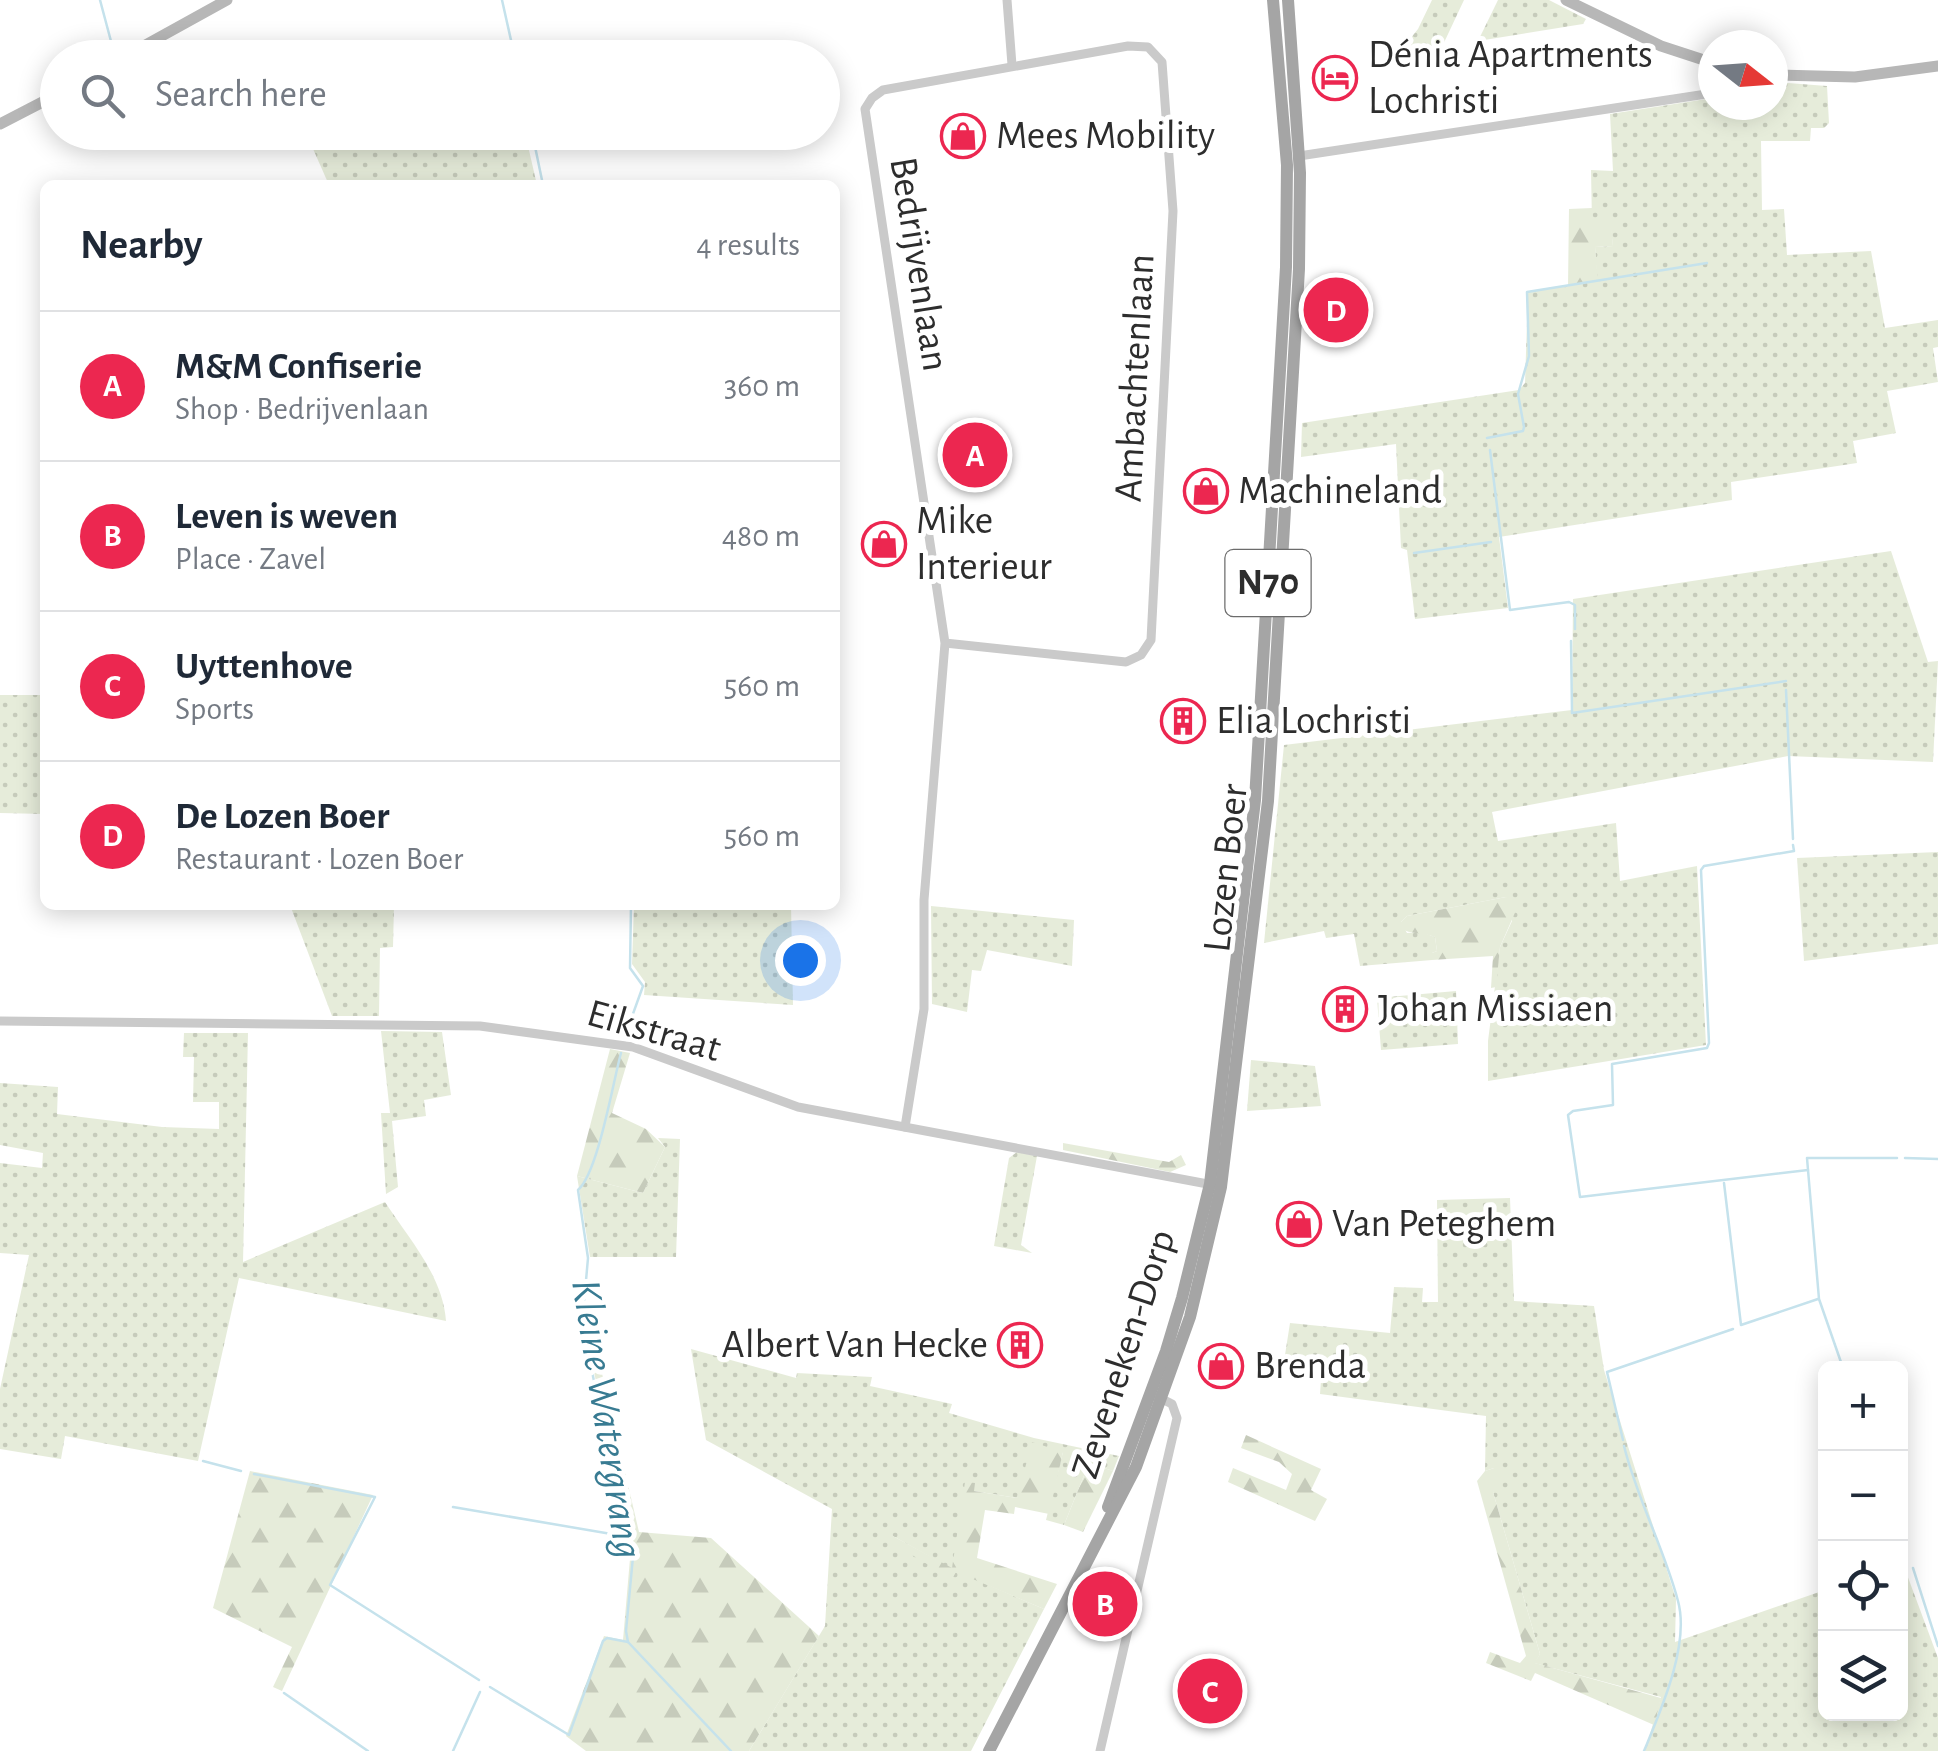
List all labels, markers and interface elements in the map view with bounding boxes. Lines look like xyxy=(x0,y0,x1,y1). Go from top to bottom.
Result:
north arrow xyxy=(1698,30,1788,120)
place label: Dénia Apartments Lochristi xyxy=(1368,35,1653,121)
search box xyxy=(40,40,840,150)
hotel icon: Dénia Apartments Lochristi xyxy=(1312,55,1358,101)
icon: search xyxy=(75,68,130,123)
text: Search here xyxy=(155,76,327,114)
shop icon: Mees Mobility xyxy=(940,113,986,159)
place label: Mees Mobility xyxy=(996,116,1215,156)
street label: Bedrijvenlaan xyxy=(882,154,956,374)
text: Nearby xyxy=(80,224,203,266)
text: 4 results xyxy=(696,229,800,261)
street label: Ambachtenlaan xyxy=(1109,253,1161,503)
pin: D xyxy=(1304,272,1368,348)
text: M&M Confiserie xyxy=(175,348,422,386)
text: A xyxy=(103,370,122,402)
text: 360 m xyxy=(724,370,800,402)
text: Shop · Bedrijvenlaan xyxy=(175,393,429,425)
pin: A xyxy=(942,418,1008,492)
shop icon: Machineland xyxy=(1183,468,1229,514)
place label: Machineland xyxy=(1238,471,1442,511)
text: Leven is weven xyxy=(175,498,398,536)
place label: Mike Interieur xyxy=(916,501,1052,587)
text: B xyxy=(103,520,122,552)
text: 480 m xyxy=(722,520,800,552)
shop icon: Mike Interieur xyxy=(861,521,907,567)
text: Place · Zavel xyxy=(175,543,326,575)
road number: N70 xyxy=(1226,550,1310,616)
text: Uyttenhove xyxy=(175,648,353,686)
text: C xyxy=(104,670,121,702)
text: 560 m xyxy=(724,670,800,702)
text: Sports xyxy=(175,693,254,725)
building icon: Elia Lochristi xyxy=(1160,698,1206,744)
place label: Elia Lochristi xyxy=(1216,701,1411,741)
street label: Lozen Boer xyxy=(1197,782,1255,954)
text: De Lozen Boer xyxy=(175,798,389,836)
text: D xyxy=(102,820,123,852)
text: 560 m xyxy=(724,820,800,852)
text: Restaurant · Lozen Boer xyxy=(175,843,463,875)
your location xyxy=(775,935,826,986)
building icon: Johan Missiaen xyxy=(1322,986,1368,1032)
place label: Johan Missiaen xyxy=(1378,989,1613,1029)
street label: Eikstraat xyxy=(583,993,726,1069)
shop icon: Van Peteghem xyxy=(1276,1201,1322,1247)
place label: Van Peteghem xyxy=(1332,1204,1556,1244)
street label: Zeveneken-Dorp xyxy=(1065,1225,1183,1483)
water label: Kleine Watergrang xyxy=(564,1276,650,1562)
building icon: Albert Van Hecke xyxy=(997,1322,1043,1368)
place label: Albert Van Hecke xyxy=(722,1325,988,1365)
shop icon: Brenda xyxy=(1198,1343,1244,1389)
place label: Brenda xyxy=(1254,1346,1366,1386)
map controls xyxy=(1818,1361,1908,1721)
button: + xyxy=(1818,1361,1908,1451)
button: − xyxy=(1818,1451,1908,1541)
button: locate xyxy=(1818,1541,1908,1631)
pin: B xyxy=(1072,1566,1138,1642)
button: layers xyxy=(1818,1631,1908,1721)
pin: C xyxy=(1178,1654,1242,1728)

